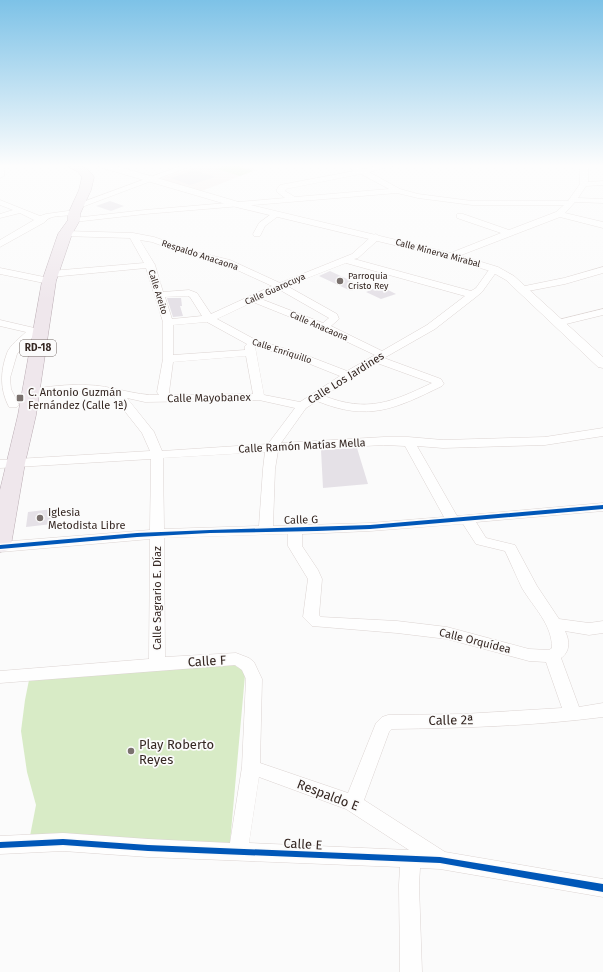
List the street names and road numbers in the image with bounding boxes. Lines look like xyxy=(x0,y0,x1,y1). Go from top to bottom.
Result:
street label: Calle Minerva Mirabal xyxy=(395,237,482,269)
street label: Respaldo Anacaona xyxy=(160,238,240,272)
street label: Calle Areito xyxy=(146,268,170,316)
street label: Calle Guarocuya xyxy=(243,271,307,307)
street label: Calle Anacaona xyxy=(288,309,350,343)
street label: Calle Enriquillo xyxy=(251,337,313,365)
road number: RD-18 xyxy=(20,340,56,356)
street label: Calle Los Jardines xyxy=(305,349,387,407)
street label: Calle Mayobanex xyxy=(167,391,252,405)
street label: Calle Ramón Matías Mella xyxy=(238,436,366,456)
street label: Calle G xyxy=(284,513,318,527)
street label: Calle Sagrario E. Díaz xyxy=(151,546,164,650)
street label: Calle Orquídea xyxy=(438,626,512,656)
street label: Calle F xyxy=(187,652,227,669)
street label: Calle 2ª xyxy=(428,712,474,728)
street label: Respaldo E xyxy=(295,776,361,814)
street label: Calle E xyxy=(283,835,323,853)

